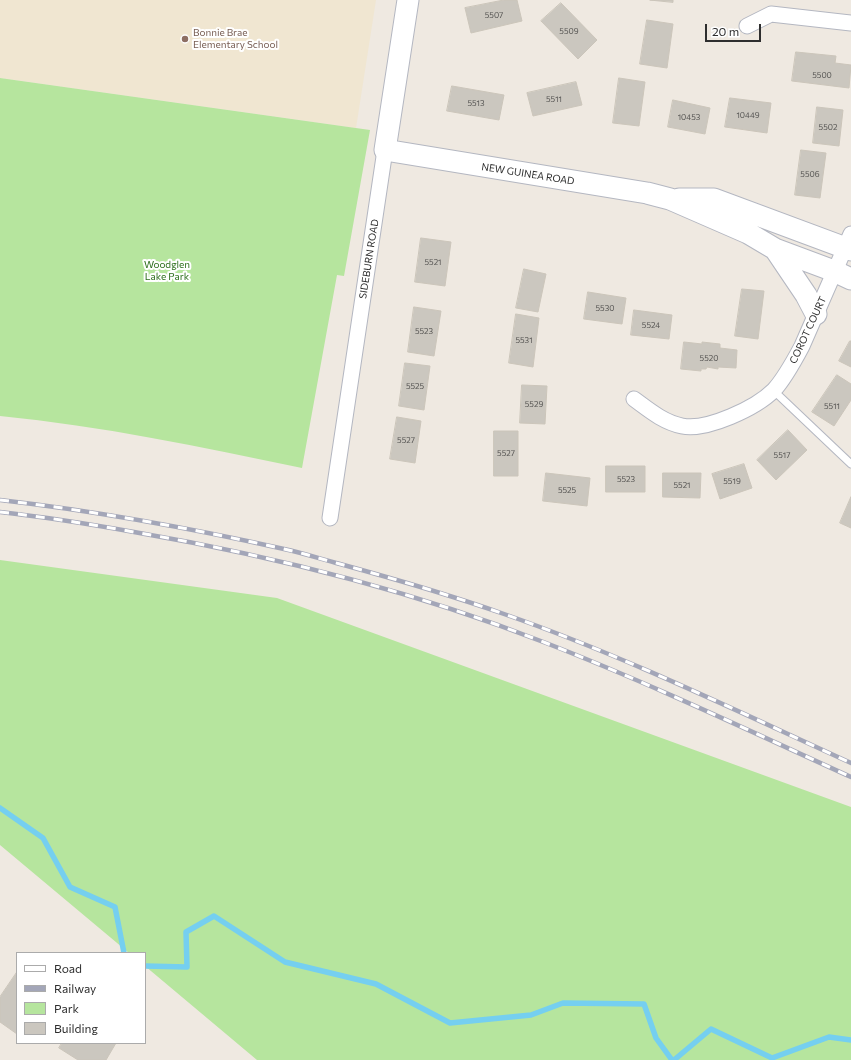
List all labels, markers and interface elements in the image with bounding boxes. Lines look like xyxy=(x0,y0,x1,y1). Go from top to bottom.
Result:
house number: 5507 xyxy=(485,10,503,20)
scale bar xyxy=(707,16,763,42)
text: 20 m xyxy=(712,24,739,38)
house number: 5509 xyxy=(559,26,579,36)
place label: Bonnie Brae Elementary School xyxy=(193,27,278,50)
marker: Bonnie Brae Elementary School xyxy=(180,34,190,44)
house number: 5500 xyxy=(812,70,832,80)
house number: 5511 xyxy=(546,94,562,104)
house number: 5513 xyxy=(467,98,485,108)
house number: 10449 xyxy=(736,110,760,120)
house number: 10453 xyxy=(678,112,700,122)
house number: 5502 xyxy=(819,122,837,132)
street label: NEW GUINEA ROAD xyxy=(481,161,575,187)
house number: 5506 xyxy=(800,169,820,179)
street label: SIDEBURN ROAD xyxy=(357,218,381,300)
house number: 5521 xyxy=(424,257,442,267)
park label: Woodglen Lake Park xyxy=(144,259,190,282)
street label: COROT COURT xyxy=(787,294,829,366)
house number: 5530 xyxy=(596,303,614,313)
house number: 5524 xyxy=(642,320,660,330)
house number: 5523 xyxy=(415,326,433,336)
house number: 5531 xyxy=(515,335,533,345)
house number: 5520 xyxy=(700,353,718,363)
house number: 5525 xyxy=(406,381,424,391)
house number: 5529 xyxy=(525,399,543,409)
house number: 5511 xyxy=(824,401,840,411)
house number: 5527 xyxy=(397,435,415,445)
house number: 5527 xyxy=(497,448,515,458)
house number: 5517 xyxy=(774,450,790,460)
house number: 5523 xyxy=(617,474,635,484)
house number: 5519 xyxy=(723,476,741,486)
house number: 5521 xyxy=(673,480,691,490)
house number: 5525 xyxy=(558,485,576,495)
legend xyxy=(16,952,146,1044)
text: Road xyxy=(54,961,82,975)
text: Railway xyxy=(54,981,96,995)
text: Park xyxy=(54,1001,79,1015)
text: Building xyxy=(54,1021,98,1035)

